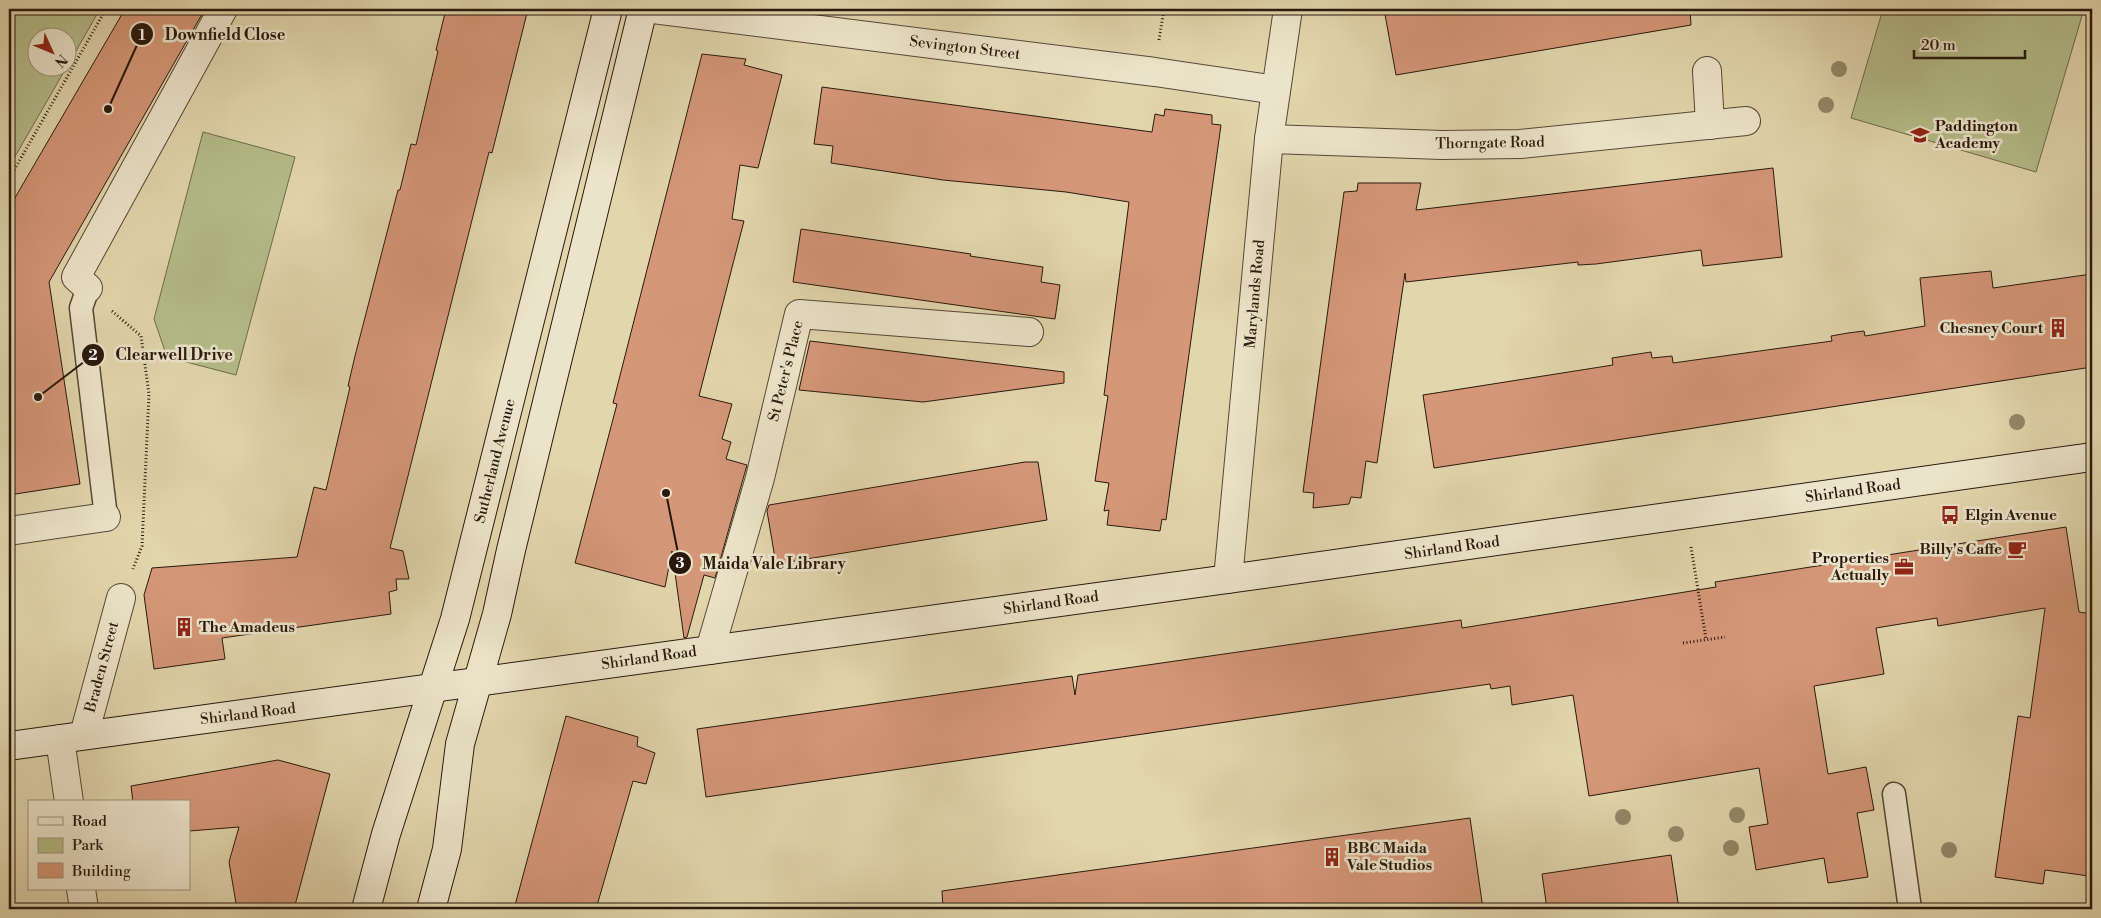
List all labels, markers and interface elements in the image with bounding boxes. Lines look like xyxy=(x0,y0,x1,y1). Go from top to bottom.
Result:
callout: Downfield Close xyxy=(129,19,295,50)
text: Downfield Close xyxy=(165,25,286,45)
text: 1 xyxy=(138,26,146,45)
north arrow xyxy=(28,28,78,78)
scale bar xyxy=(1914,28,2025,60)
street label: Sevington Street xyxy=(908,32,1022,64)
text: 20 m xyxy=(1921,36,1956,55)
text: N xyxy=(50,50,71,71)
place label: Paddington Academy xyxy=(1934,117,2019,153)
school or university icon: Paddington Academy xyxy=(1909,124,1931,146)
street label: Thorngate Road xyxy=(1435,133,1545,153)
street label: Marylands Road xyxy=(1241,238,1269,349)
building icon: Chesney Court xyxy=(2047,317,2069,339)
street label: St Peter's Place xyxy=(764,318,808,424)
place label: Chesney Court xyxy=(1939,319,2044,338)
callout: Clearwell Drive xyxy=(80,339,243,370)
text: Clearwell Drive xyxy=(115,345,233,365)
text: 2 xyxy=(88,346,98,365)
street label: Sutherland Avenue xyxy=(470,397,520,525)
street label: Shirland Road xyxy=(1804,475,1902,507)
bus stop icon: Elgin Avenue xyxy=(1939,504,1961,526)
place label: Elgin Avenue xyxy=(1965,506,2057,525)
street label: Shirland Road xyxy=(1403,532,1501,564)
cafe icon: Billy's Caffe xyxy=(2006,538,2028,560)
place label: Billy's Caffe xyxy=(1920,540,2002,559)
callout: Maida Vale Library xyxy=(668,548,856,579)
place label: Properties Actually xyxy=(1812,549,1889,585)
text: 3 xyxy=(675,554,685,573)
text: Maida Vale Library xyxy=(702,554,847,574)
office icon: Properties Actually xyxy=(1893,556,1915,578)
street label: Shirland Road xyxy=(1002,587,1100,619)
building icon: The Amadeus xyxy=(173,616,195,638)
place label: The Amadeus xyxy=(199,618,295,637)
street label: Braden Street xyxy=(80,619,123,716)
street label: Shirland Road xyxy=(600,642,698,674)
street label: Shirland Road xyxy=(199,699,297,729)
legend xyxy=(28,800,190,890)
text: Road xyxy=(72,812,107,831)
text: Park xyxy=(72,836,104,855)
place label: BBC Maida Vale Studios xyxy=(1346,839,1432,875)
building icon: BBC Maida Vale Studios xyxy=(1321,846,1343,868)
text: Building xyxy=(71,862,131,881)

